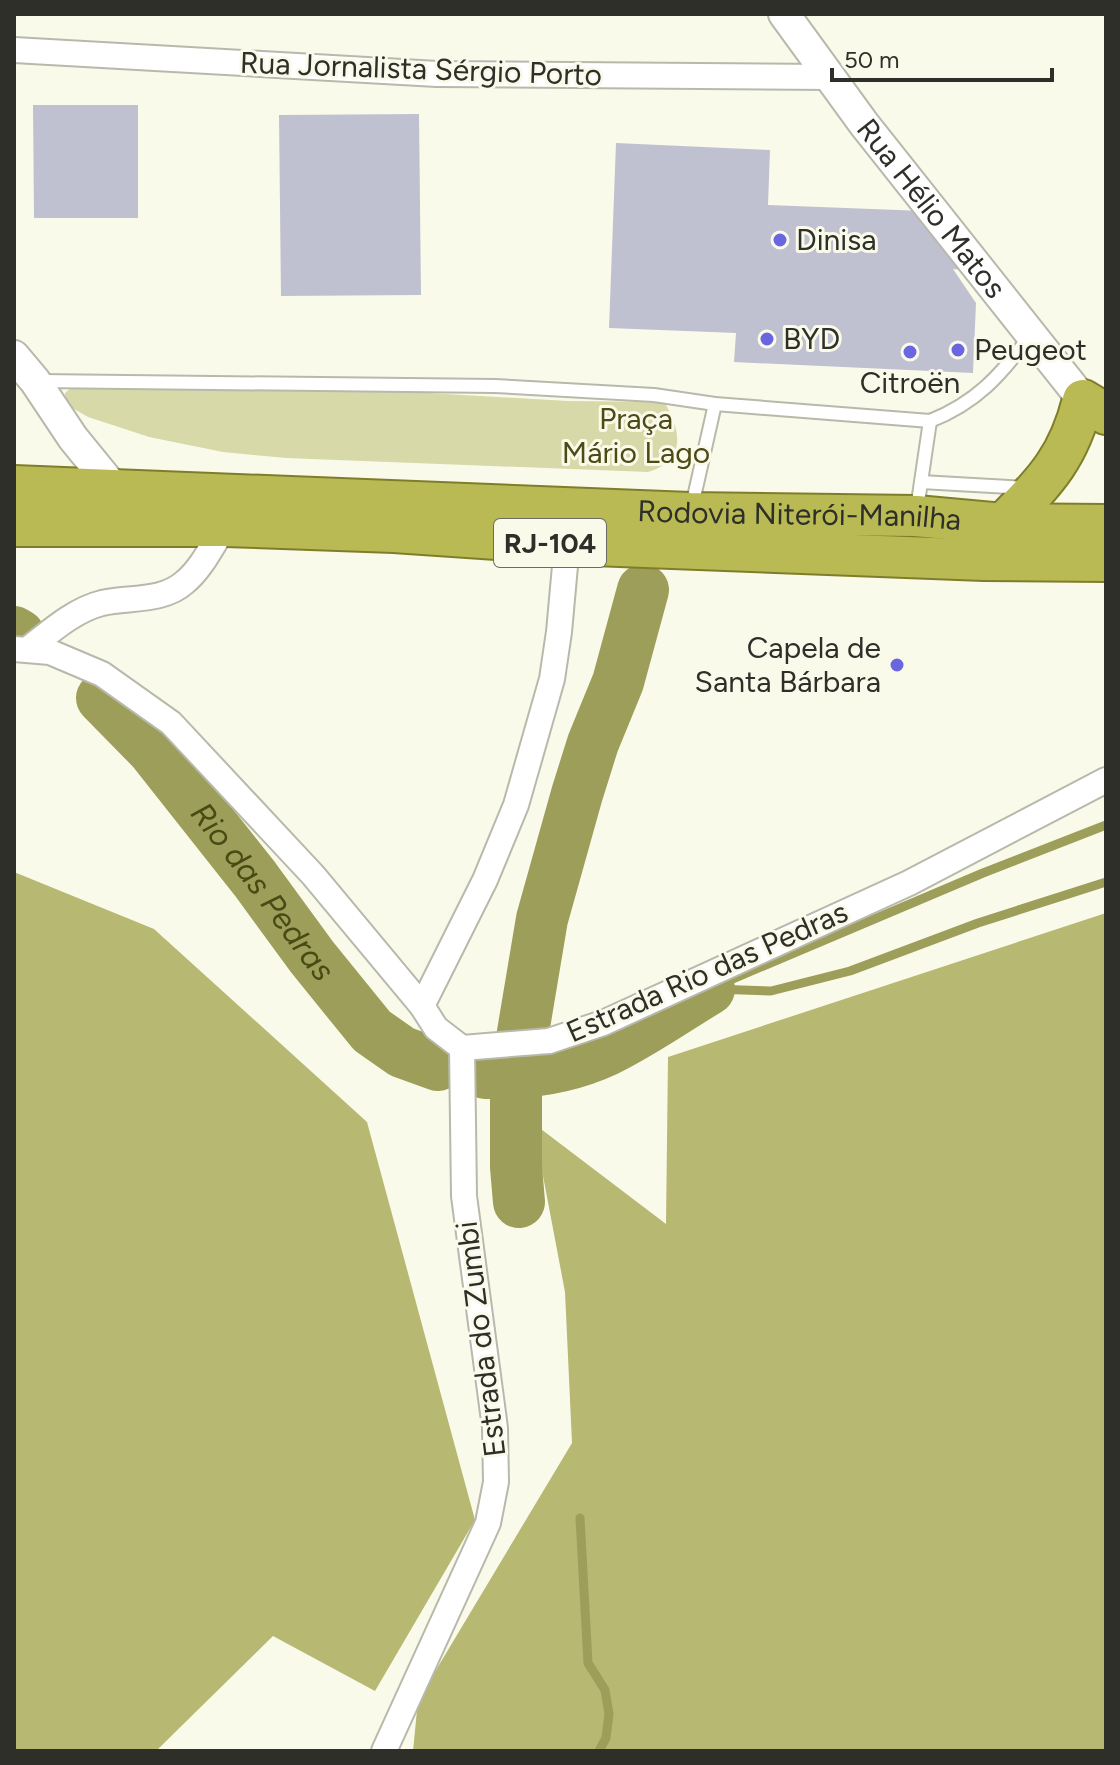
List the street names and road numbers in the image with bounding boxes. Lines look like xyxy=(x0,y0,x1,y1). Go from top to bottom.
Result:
street label: Rua Jornalista Sérgio Porto xyxy=(239,44,603,93)
street label: Rua Hélio Matos xyxy=(849,111,1014,306)
street label: Rodovia Niterói-Manilha xyxy=(637,492,963,538)
road number: RJ-104 xyxy=(494,519,606,567)
street label: Estrada Rio das Pedras xyxy=(560,893,853,1050)
street label: Estrada do Zumbi xyxy=(448,1219,513,1459)

